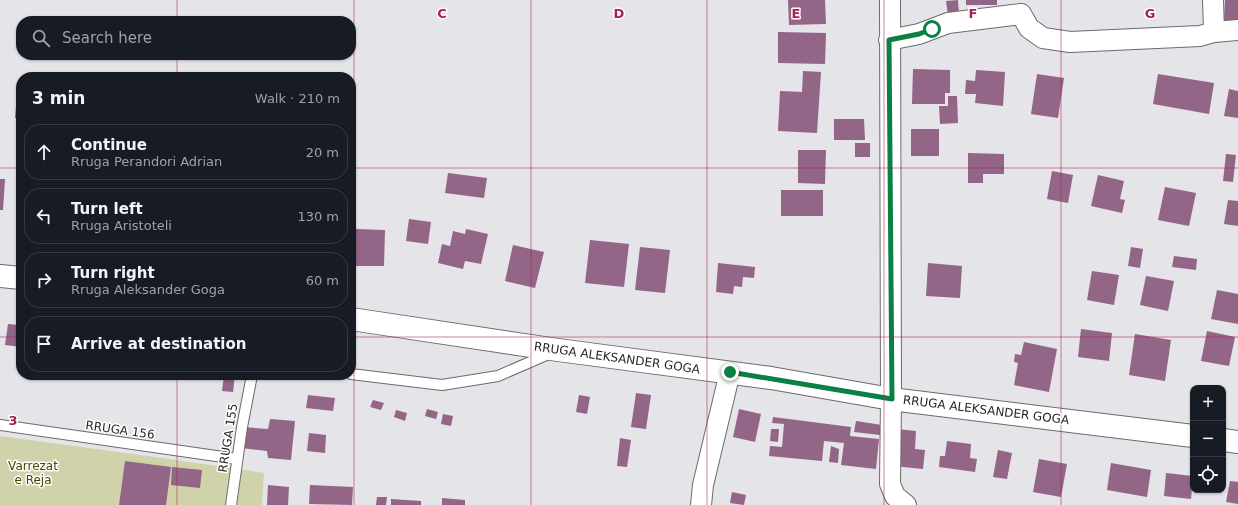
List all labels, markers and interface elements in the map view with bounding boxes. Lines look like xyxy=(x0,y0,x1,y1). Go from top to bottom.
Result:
text: C xyxy=(437,6,447,21)
text: D xyxy=(614,6,625,21)
text: E xyxy=(792,6,800,21)
text: F xyxy=(969,6,977,21)
text: G xyxy=(1145,6,1155,21)
search box xyxy=(16,16,356,60)
route start xyxy=(923,20,941,38)
icon: search xyxy=(30,27,52,49)
text: Search here xyxy=(62,29,152,47)
text: 3 min xyxy=(32,88,85,108)
text: Walk · 210 m xyxy=(255,91,340,106)
text: Continue xyxy=(71,136,147,154)
icon: ahead xyxy=(33,141,55,163)
text: 20 m xyxy=(306,145,339,160)
text: Rruga Perandori Adrian xyxy=(71,154,222,169)
text: Turn left xyxy=(71,200,143,218)
icon: left xyxy=(33,205,55,227)
text: 130 m xyxy=(297,209,339,224)
text: Rruga Aristoteli xyxy=(71,218,172,233)
text: Turn right xyxy=(71,264,155,282)
icon: right xyxy=(33,269,55,291)
text: 60 m xyxy=(306,273,339,288)
text: Rruga Aleksander Goga xyxy=(71,282,225,297)
icon: arrive xyxy=(33,333,55,355)
text: Arrive at destination xyxy=(71,335,246,353)
street label: RRUGA ALEKSANDER GOGA xyxy=(533,339,702,377)
route end xyxy=(721,363,739,381)
map controls xyxy=(1190,385,1226,493)
button: + xyxy=(1190,385,1226,421)
street label: RRUGA ALEKSANDER GOGA xyxy=(902,393,1071,427)
street label: RRUGA 155 xyxy=(216,402,240,474)
text: 3 xyxy=(8,413,18,428)
street label: RRUGA 156 xyxy=(85,418,155,442)
button: − xyxy=(1190,421,1226,457)
button: locate xyxy=(1190,457,1226,493)
park label: Varrezat e Reja xyxy=(8,459,58,487)

